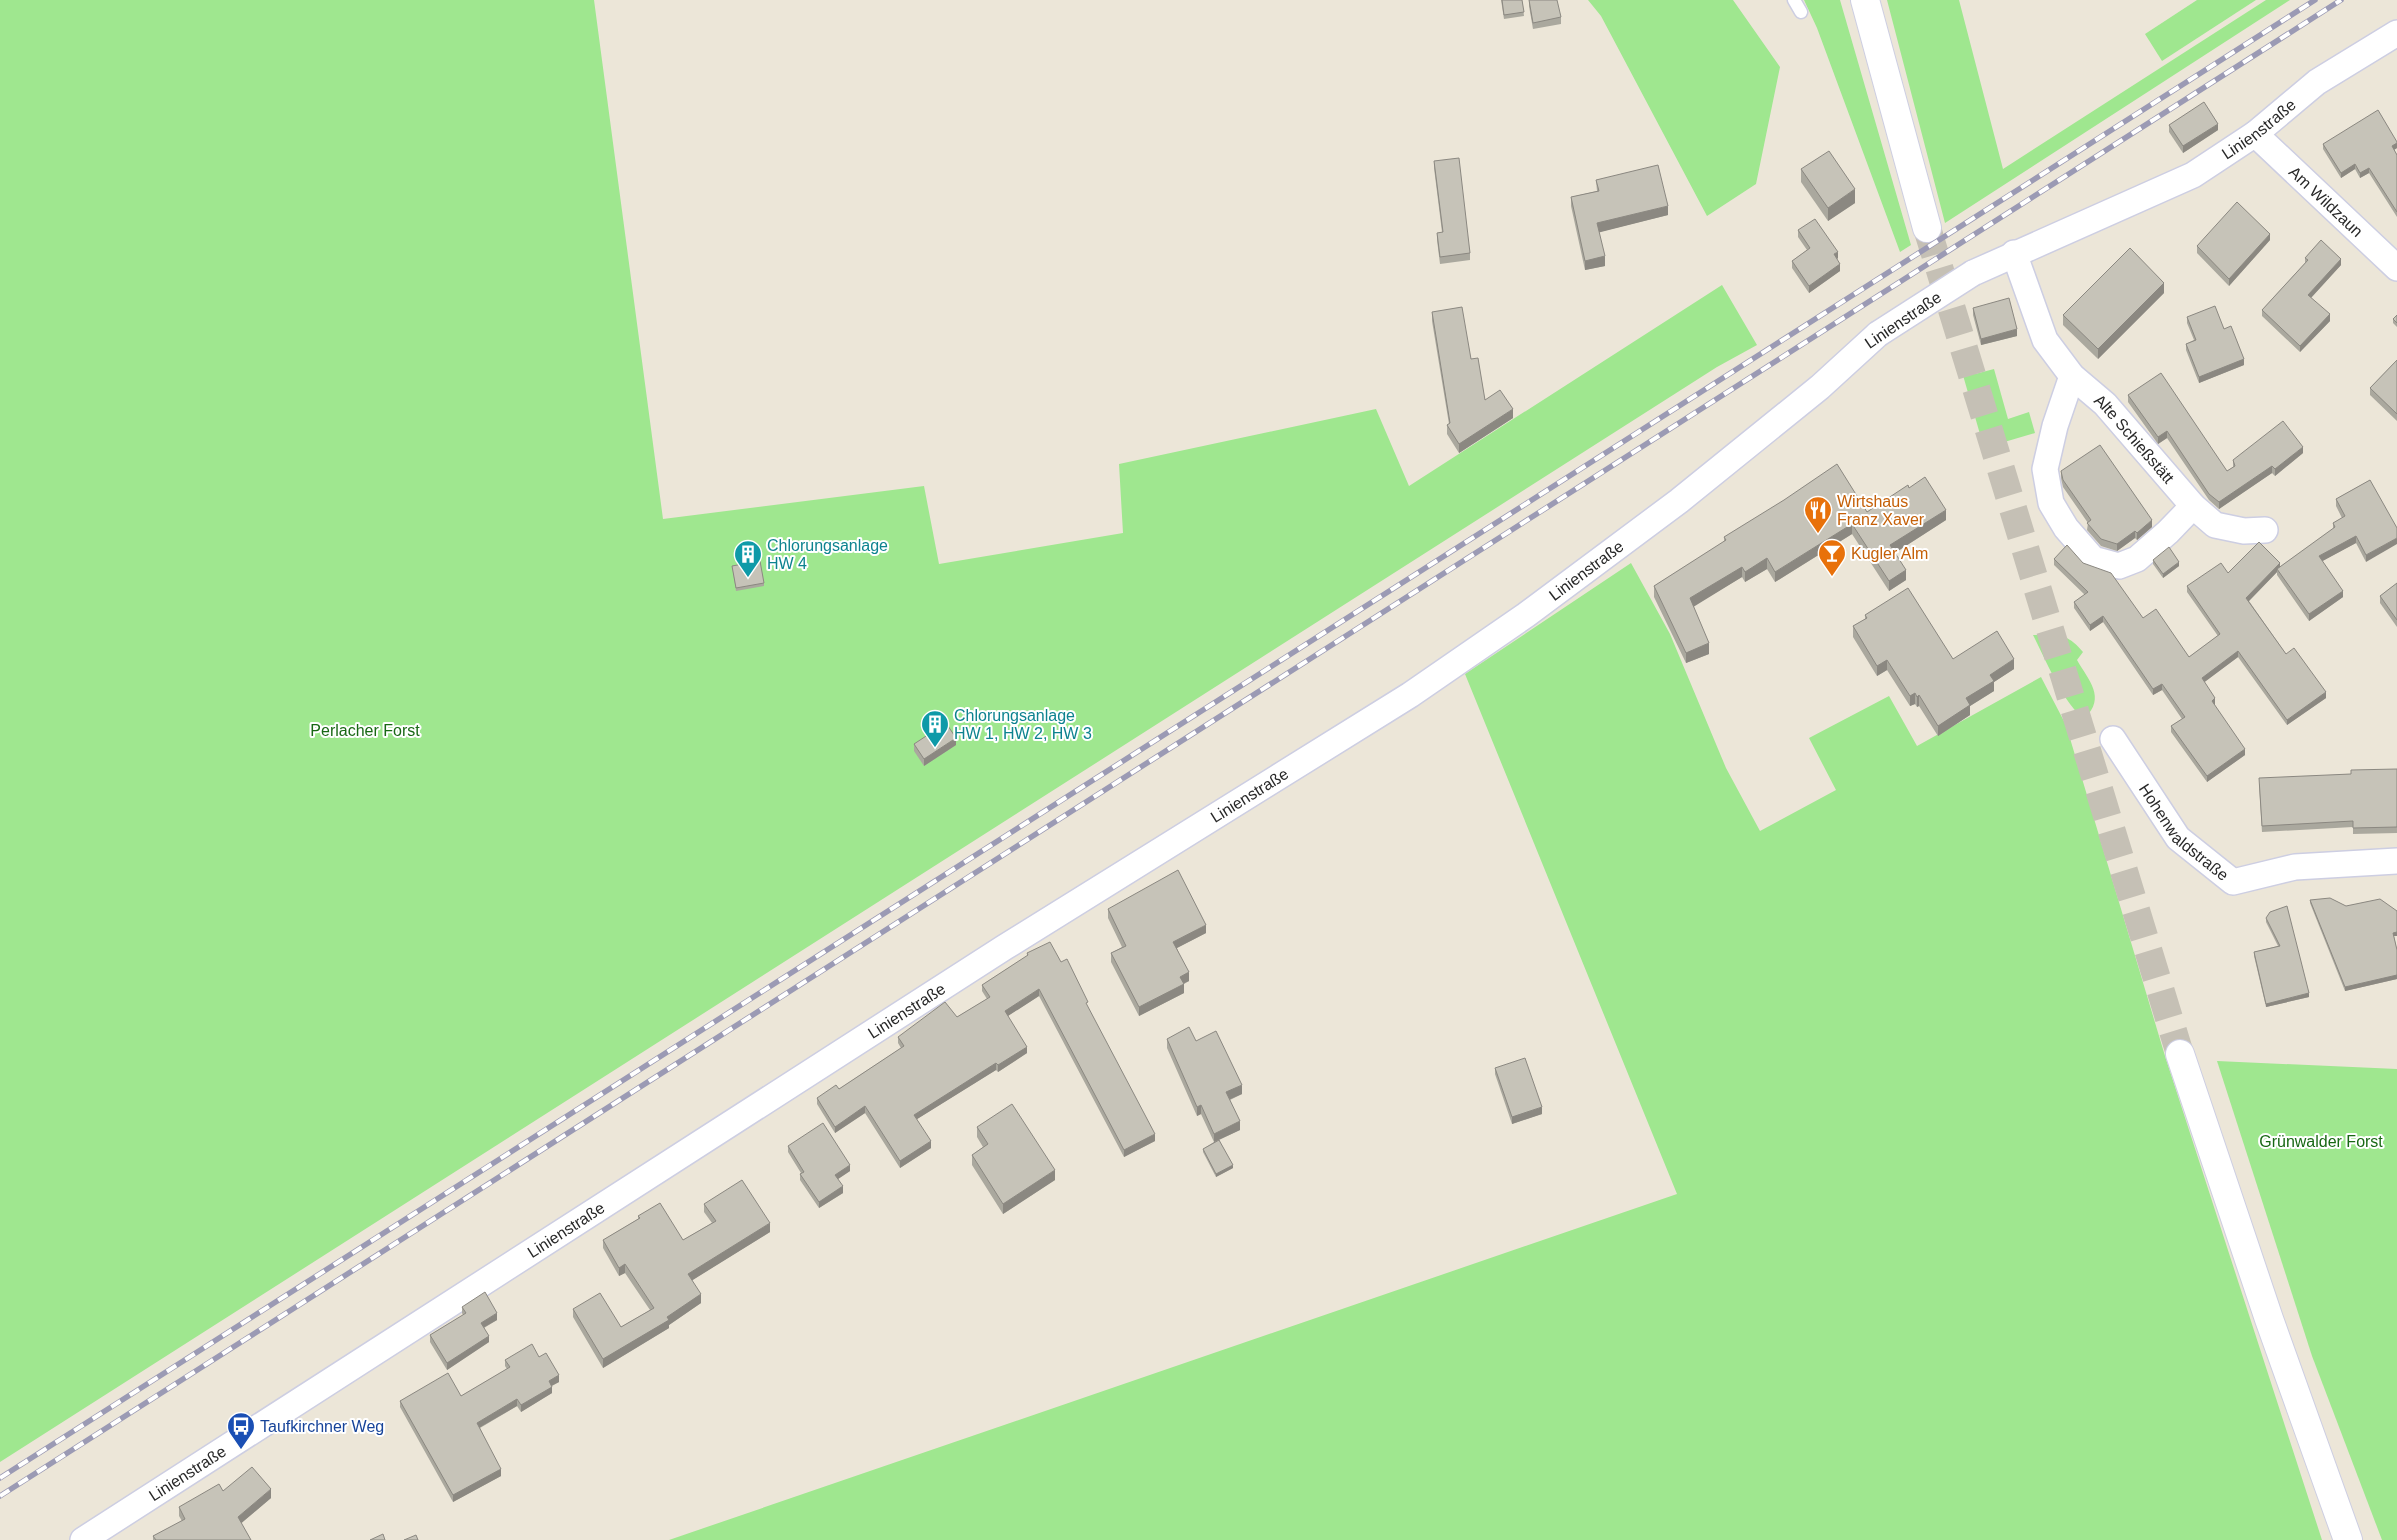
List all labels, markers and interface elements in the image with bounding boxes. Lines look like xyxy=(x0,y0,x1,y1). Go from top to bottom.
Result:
street label: Linienstraße xyxy=(2218,95,2299,162)
street label: Am Wildzaun xyxy=(2286,163,2366,240)
street label: Linienstraße xyxy=(1862,288,1944,352)
street label: Alte Schießstätt xyxy=(2091,391,2178,487)
place label: Wirtshaus Franz Xaver xyxy=(1837,493,1925,528)
restaurant icon: Wirtshaus Franz Xaver xyxy=(1803,495,1833,534)
place label: Chlorungsanlage HW 4 xyxy=(767,537,888,572)
street label: Linienstraße xyxy=(1546,537,1627,603)
bar icon: Kugler Alm xyxy=(1817,538,1847,577)
building icon: Chlorungsanlage HW 4 xyxy=(733,539,763,578)
place label: Kugler Alm xyxy=(1851,545,1928,562)
place label: Chlorungsanlage HW 1, HW 2, HW 3 xyxy=(954,707,1092,742)
building icon: Chlorungsanlage HW 1, HW 2, HW 3 xyxy=(920,709,950,748)
park label: Perlacher Forst xyxy=(310,722,420,739)
street label: Linienstraße xyxy=(1207,764,1291,825)
street label: Hohenwaldstraße xyxy=(2136,781,2232,884)
street label: Linienstraße xyxy=(865,979,948,1041)
park label: Grünwalder Forst xyxy=(2259,1133,2383,1150)
street label: Linienstraße xyxy=(524,1198,608,1260)
bus stop icon: Taufkirchner Weg xyxy=(226,1411,256,1450)
place label: Taufkirchner Weg xyxy=(260,1418,384,1435)
street label: Linienstraße xyxy=(146,1442,229,1504)

